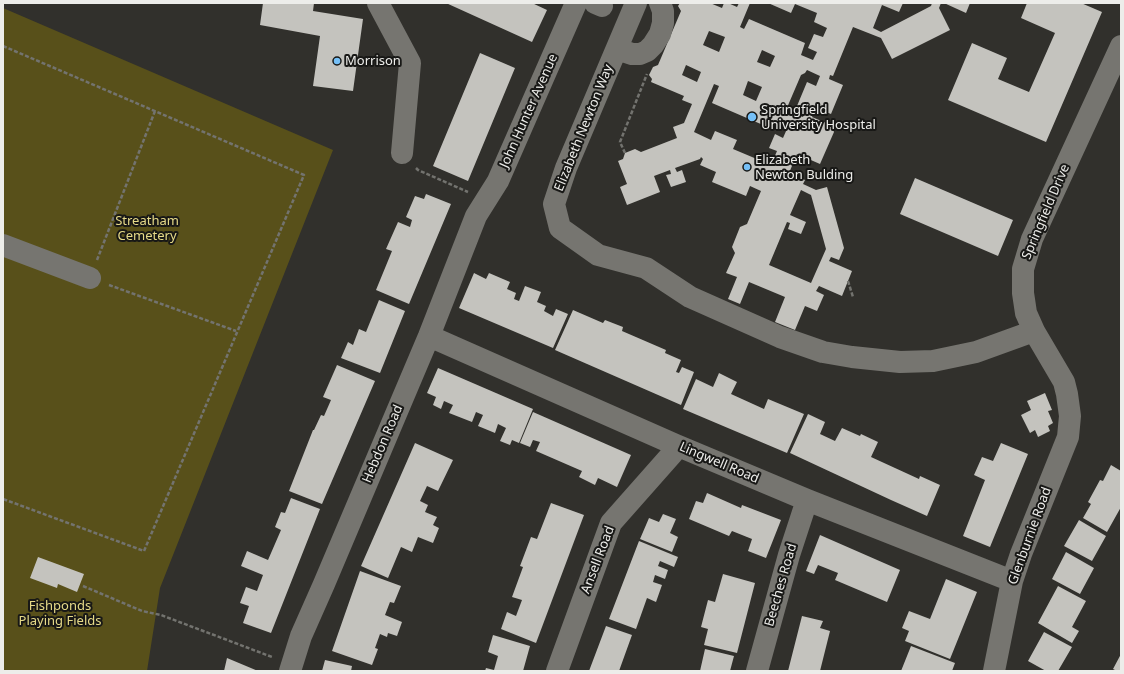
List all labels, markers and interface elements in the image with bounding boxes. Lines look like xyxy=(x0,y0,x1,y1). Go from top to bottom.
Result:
street label: John Hunter Avenue xyxy=(497,52,561,170)
place label: Morrison xyxy=(345,53,401,69)
marker: Morrison xyxy=(332,56,342,66)
street label: Elizabeth Newton Way xyxy=(551,62,617,194)
place label: Springfield University Hospital xyxy=(761,102,876,133)
marker: Springfield University Hospital xyxy=(746,111,758,123)
place label: Elizabeth Newton Bulding xyxy=(755,152,853,183)
marker: Elizabeth Newton Bulding xyxy=(742,162,752,172)
street label: Springfield Drive xyxy=(1019,162,1073,262)
park label: Streatham Cemetery xyxy=(115,213,179,244)
street label: Hebdon Road xyxy=(360,403,406,485)
street label: Lingwell Road xyxy=(677,439,761,487)
street label: Glenburnie Road xyxy=(1005,485,1055,587)
street label: Ansell Road xyxy=(578,524,618,596)
street label: Beeches Road xyxy=(762,542,800,628)
park label: Fishponds Playing Fields xyxy=(19,598,101,629)

